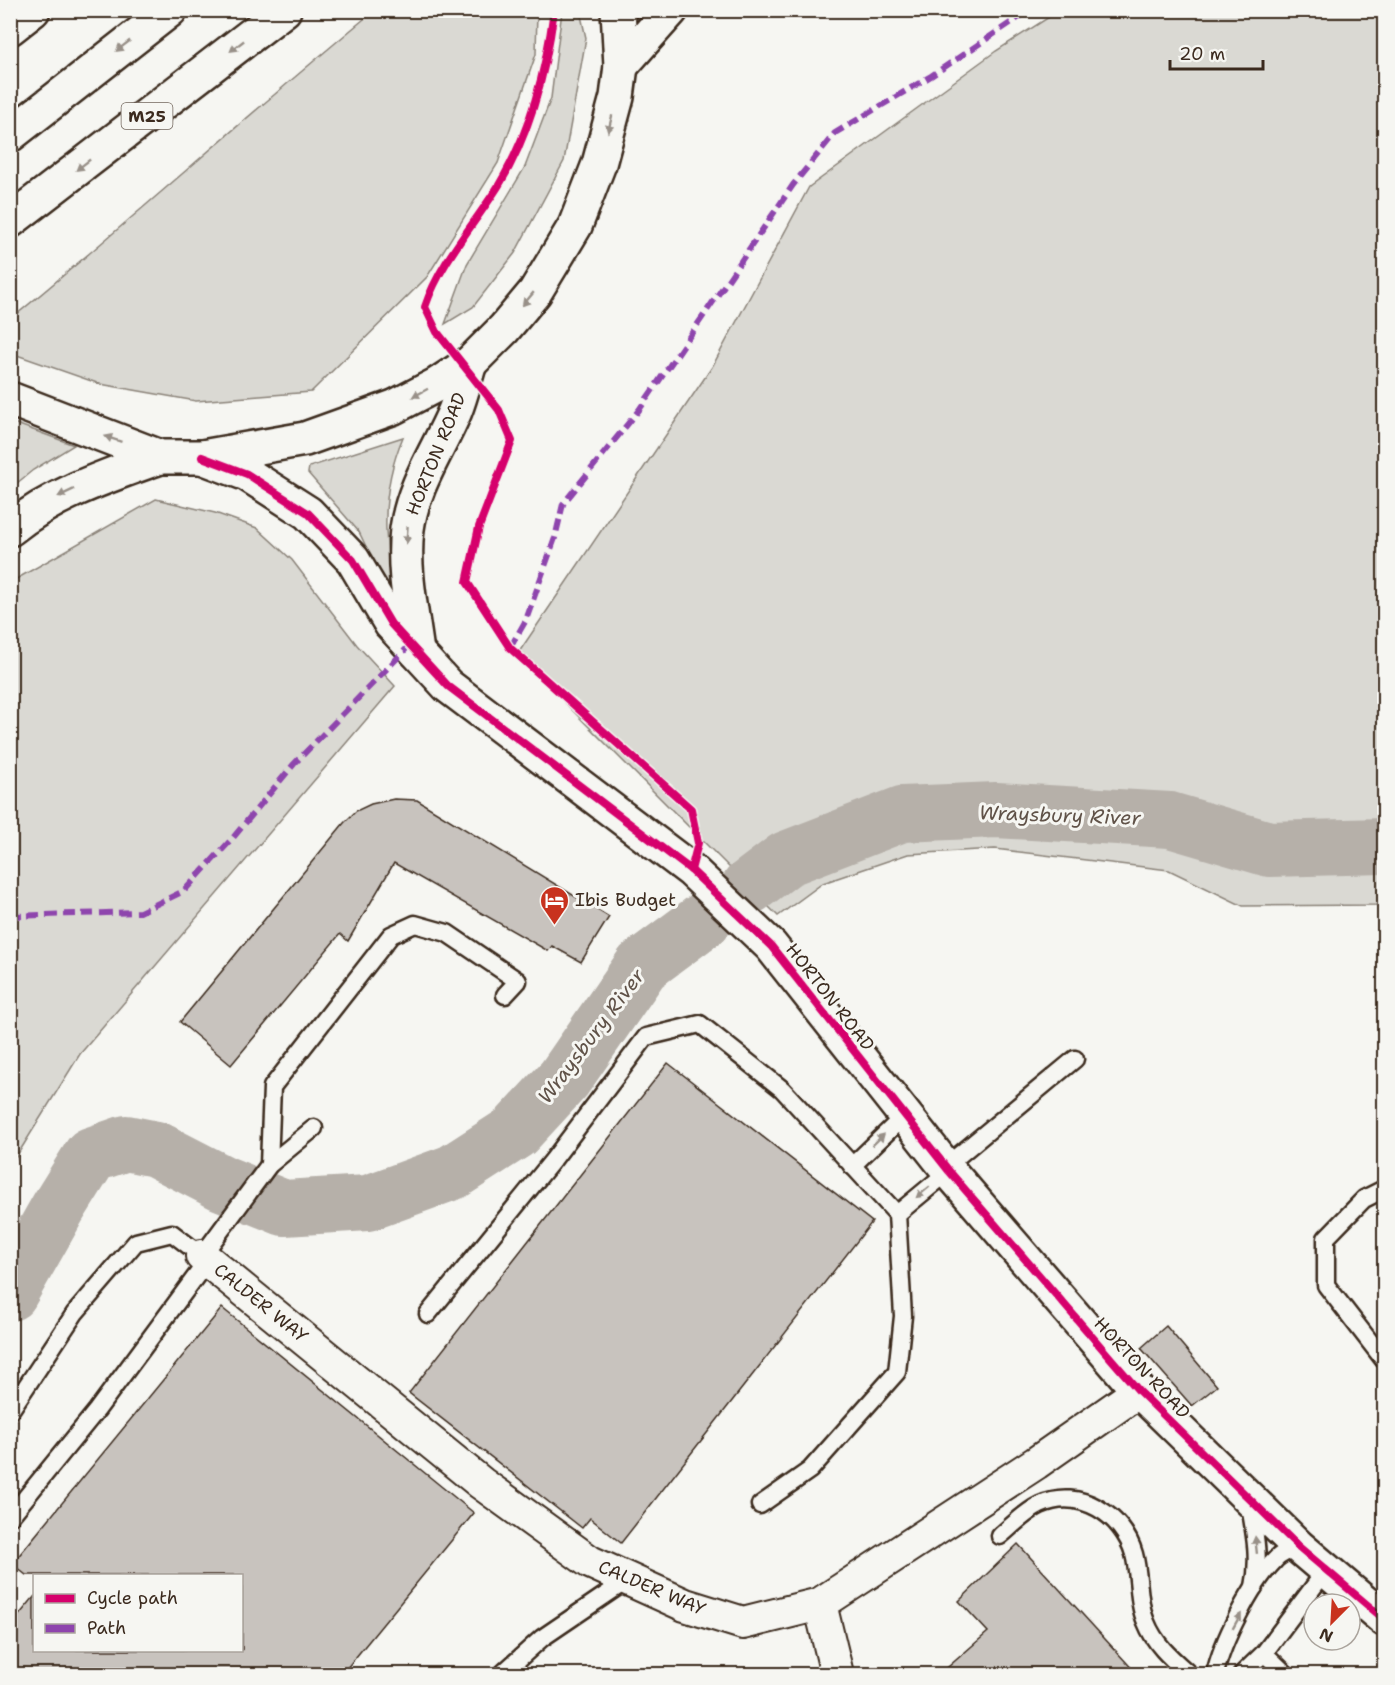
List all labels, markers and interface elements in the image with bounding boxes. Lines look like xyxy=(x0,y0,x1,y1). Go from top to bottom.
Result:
scale bar xyxy=(1170,33,1263,71)
one-way arrow xyxy=(115,40,131,53)
one-way arrow xyxy=(230,40,246,52)
text: 20 m xyxy=(1179,42,1225,66)
road number: M25 xyxy=(122,103,172,129)
one-way arrow xyxy=(604,115,614,133)
one-way arrow xyxy=(75,159,91,172)
one-way arrow xyxy=(522,291,535,307)
street label: HORTON ROAD xyxy=(400,389,472,519)
one-way arrow xyxy=(411,389,428,398)
one-way arrow xyxy=(103,433,121,443)
one-way arrow xyxy=(58,489,75,498)
one-way arrow xyxy=(403,526,412,545)
water label: Wraysbury River xyxy=(979,799,1142,831)
hotel icon: Ibis Budget xyxy=(538,884,570,926)
place label: Ibis Budget xyxy=(575,888,676,912)
street label: HORTON ROAD xyxy=(780,938,880,1056)
water label: Wraysbury River xyxy=(532,963,650,1109)
one-way arrow xyxy=(871,1134,885,1148)
one-way arrow xyxy=(916,1185,931,1198)
street label: CALDER WAY xyxy=(209,1258,313,1348)
street label: HORTON ROAD xyxy=(1089,1312,1195,1424)
one-way arrow xyxy=(1251,1536,1261,1555)
street label: CALDER WAY xyxy=(595,1555,709,1621)
legend xyxy=(33,1574,243,1652)
text: Cycle path xyxy=(87,1586,178,1610)
north arrow xyxy=(1302,1592,1362,1652)
one-way arrow xyxy=(1232,1612,1242,1629)
text: Path xyxy=(87,1616,126,1640)
text: N xyxy=(1316,1623,1336,1647)

